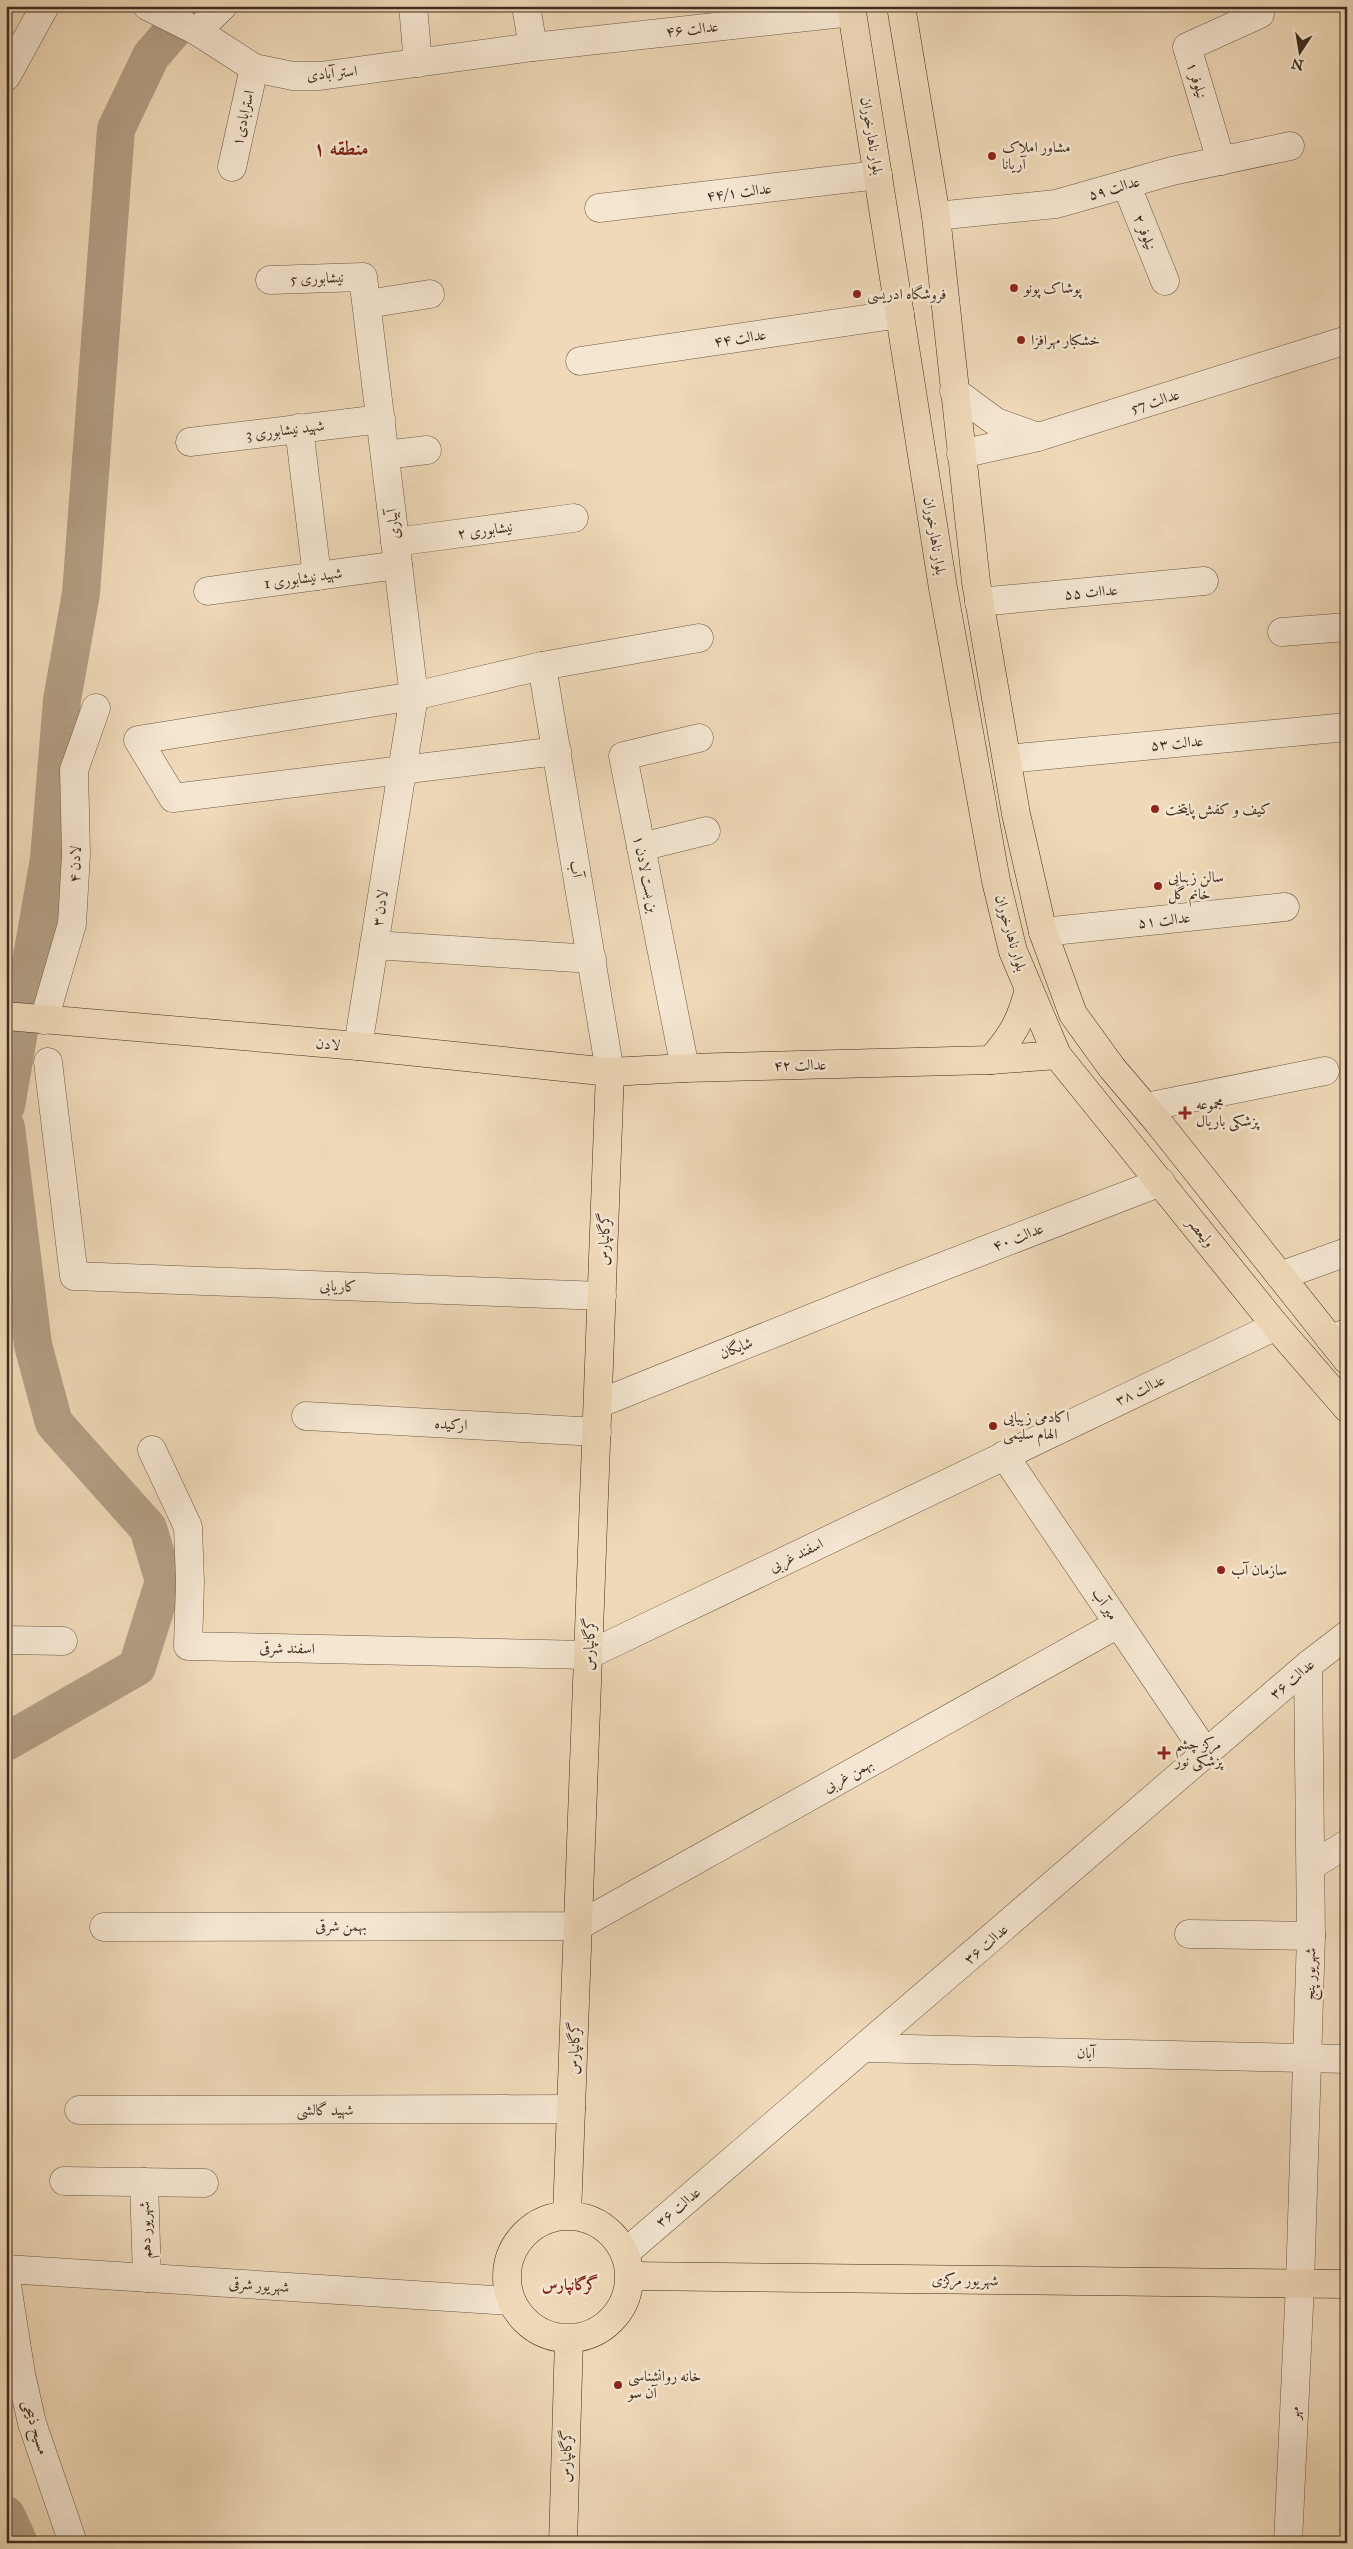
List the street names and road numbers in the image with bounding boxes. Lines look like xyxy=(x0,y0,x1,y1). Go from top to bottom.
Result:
street label: ۴۶ عدالت xyxy=(665,17,719,41)
street label: ۱ نیلوفر xyxy=(1182,60,1211,101)
street label: استر آبادی xyxy=(306,62,358,84)
street label: استرابادی۱ xyxy=(228,88,258,148)
street label: بلوار ناهارخوران xyxy=(857,95,887,177)
street label: عدالت ۵۹ xyxy=(1086,172,1142,204)
street label: ۴۴/۱ عدالت xyxy=(705,179,773,205)
street label: ۲ نیلوفر xyxy=(1129,212,1160,253)
street label: نیشابوری 5 xyxy=(290,268,344,288)
street label: ۴۴ عدالت xyxy=(713,325,768,351)
street label: عدالت 57 xyxy=(1128,385,1182,417)
street label: شهید نیشابوری 3 xyxy=(245,416,325,445)
street label: بلوار ناهارخوران xyxy=(920,495,950,577)
street label: آبیاری xyxy=(382,506,404,540)
street label: نیشابوری ۲ xyxy=(456,517,514,543)
street label: شهید نیشابوری 1 xyxy=(263,564,343,593)
street label: عداات ۵۵ xyxy=(1063,581,1119,603)
street label: عدالت ۵۳ xyxy=(1150,732,1204,754)
street label: ۱ بن بست لادن xyxy=(630,834,662,914)
street label: ۴ لادن xyxy=(65,845,85,883)
street label: آب xyxy=(566,859,587,881)
street label: ۳ لادن xyxy=(368,888,392,928)
street label: بلوار ناهارخوران xyxy=(991,892,1031,974)
street label: عدالت ۵۱ xyxy=(1137,908,1191,932)
street label: لادن xyxy=(315,1034,341,1054)
street label: عدالت ۴۲ xyxy=(773,1056,827,1074)
street label: گرگانپارس xyxy=(593,1212,615,1266)
street label: ولیعصر xyxy=(1181,1212,1219,1251)
street label: عدالت ۴۰ xyxy=(990,1219,1046,1255)
street label: کاریابی xyxy=(319,1276,357,1298)
street label: شایگان xyxy=(716,1332,755,1363)
street label: عدالت ۳۸ xyxy=(1112,1371,1168,1409)
street label: ارکیده xyxy=(434,1414,468,1434)
street label: اسفند غربی xyxy=(766,1534,827,1578)
street label: میر آب xyxy=(1088,1585,1122,1623)
street label: گرگانپارس xyxy=(578,1617,600,1671)
street label: اسفند شرقی xyxy=(259,1639,315,1658)
street label: عدالت ۳۶ xyxy=(1266,1655,1318,1703)
street label: بهمن غربی xyxy=(820,1754,877,1798)
street label: بهمن شرقی xyxy=(315,1917,367,1936)
street label: عدالت ۳۶ xyxy=(960,1920,1012,1968)
street label: شهریور پنج xyxy=(1301,1947,1324,2001)
street label: گرگانپارس xyxy=(563,2021,585,2075)
street label: آبان xyxy=(1077,2044,1097,2062)
street label: شهید گالشی xyxy=(297,2101,353,2121)
street label: عدالت ۳۶ xyxy=(652,2183,704,2231)
street label: شهریور دهم xyxy=(135,2201,160,2259)
street label: شهریور مرکزی xyxy=(931,2270,999,2292)
street label: شهریور شرقی xyxy=(228,2274,290,2297)
street label: مسیح ذبیحی xyxy=(14,2397,53,2458)
street label: مهر xyxy=(1285,2406,1304,2422)
street label: گرگانپارس xyxy=(555,2429,577,2483)

